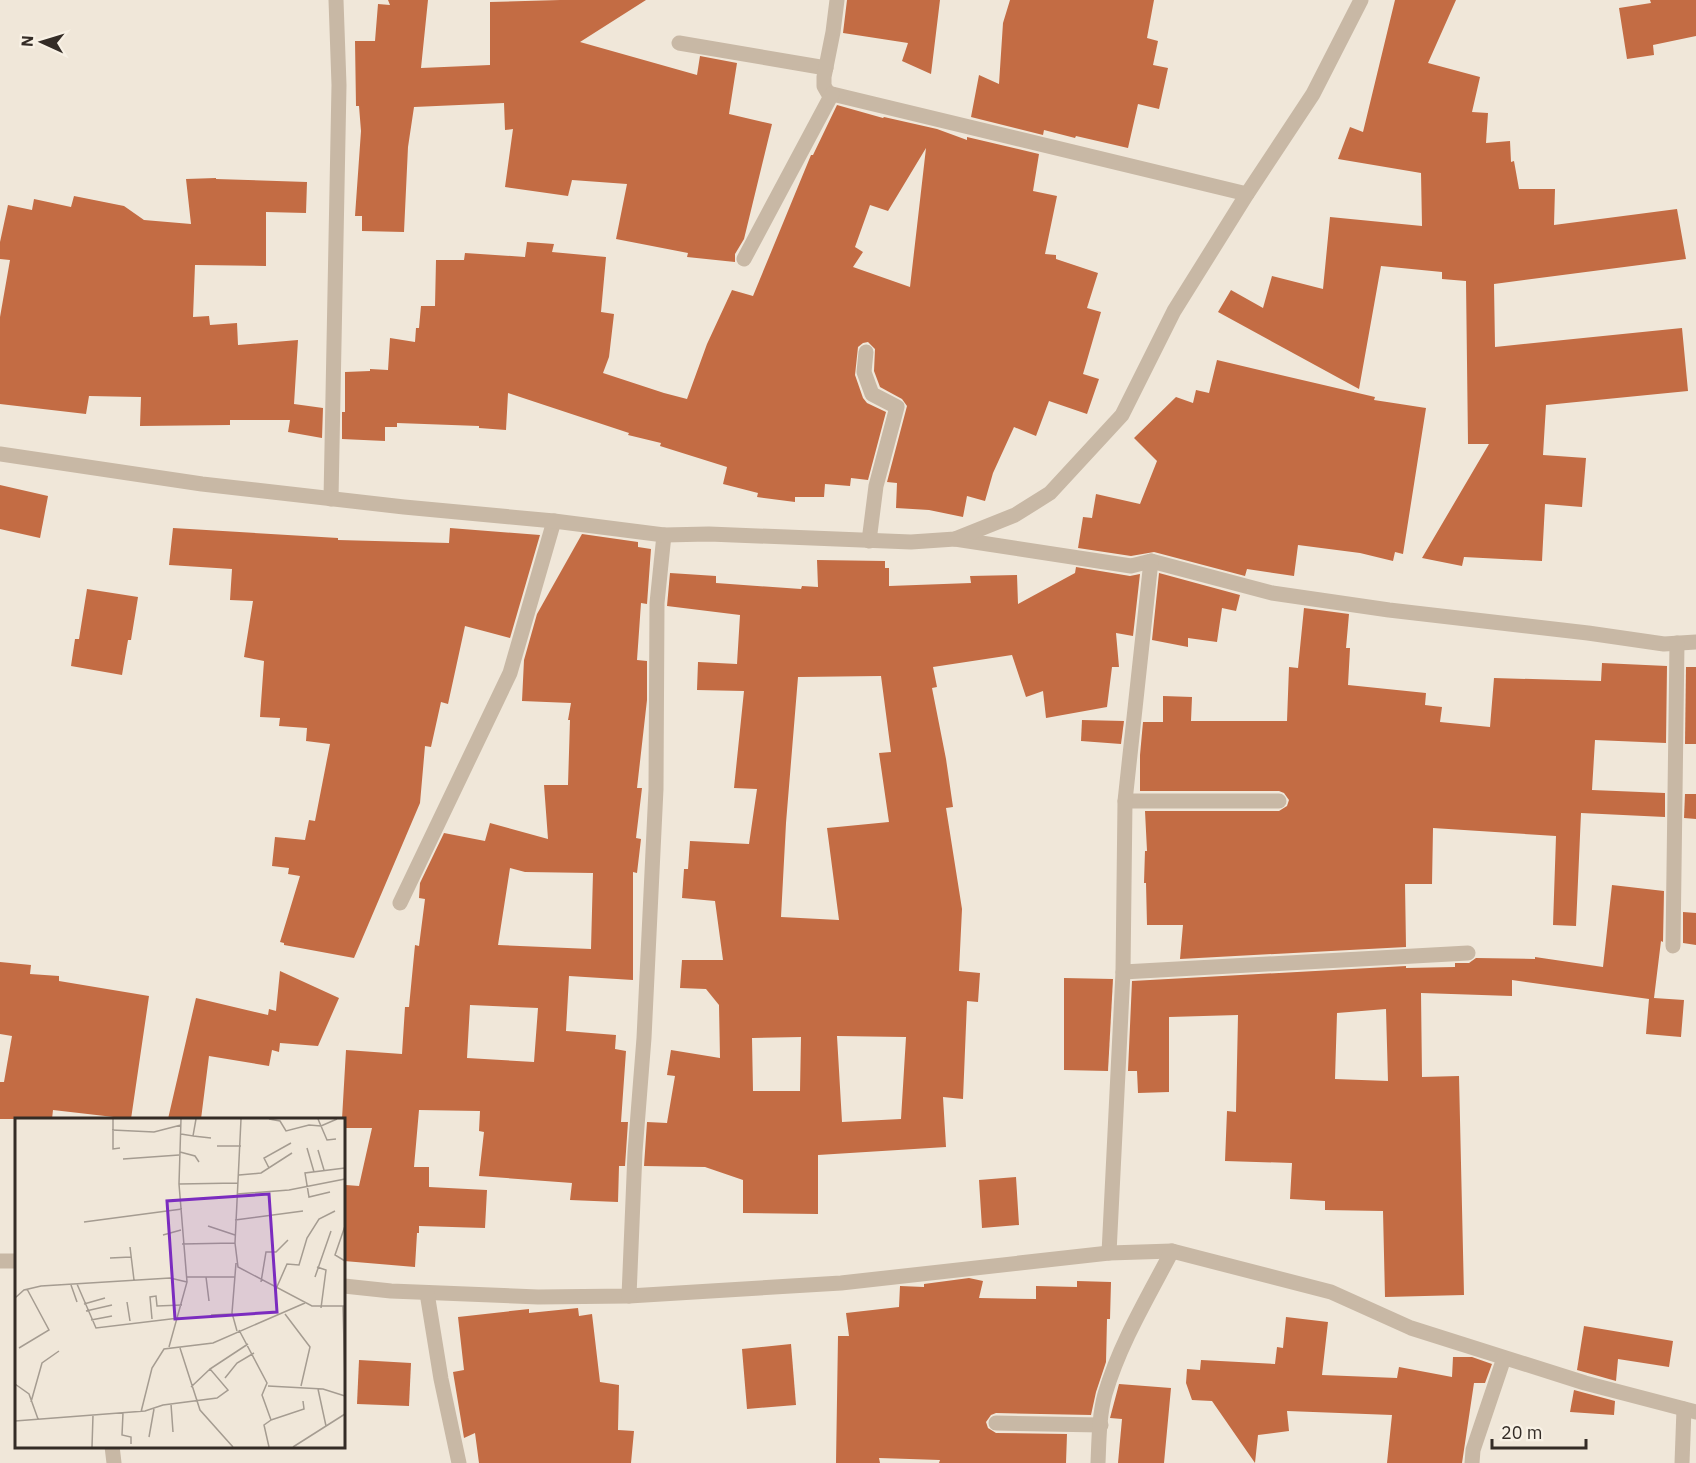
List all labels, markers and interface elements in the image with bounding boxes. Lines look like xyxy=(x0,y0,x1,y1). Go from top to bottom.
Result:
north arrow xyxy=(12,12,72,72)
text: N xyxy=(17,34,37,47)
inset map xyxy=(15,1118,345,1448)
scale bar xyxy=(1492,1412,1586,1450)
text: 20 m xyxy=(1501,1421,1543,1444)

